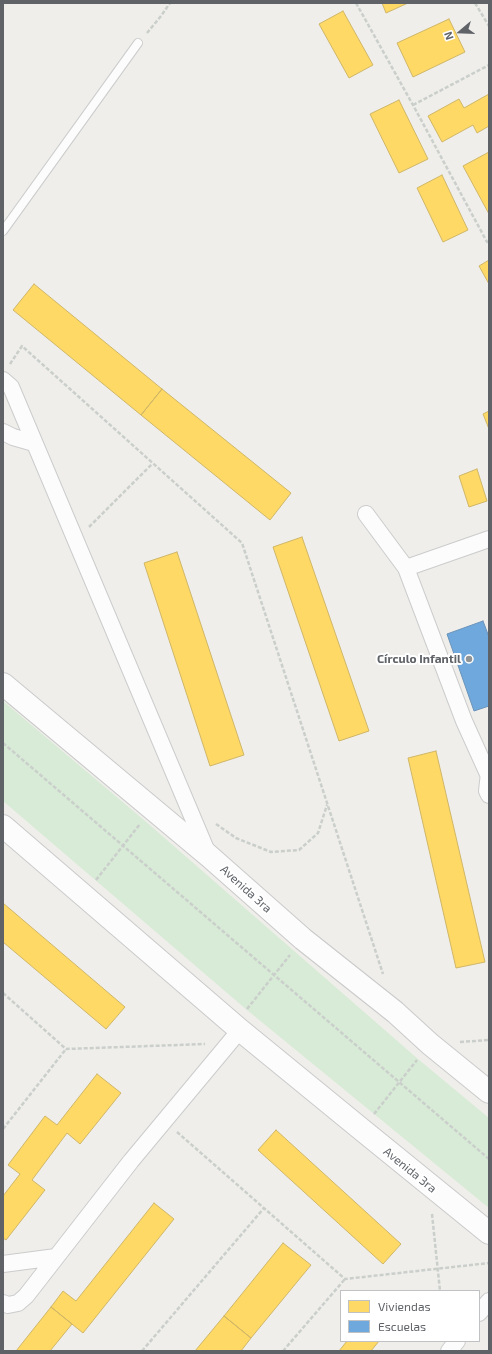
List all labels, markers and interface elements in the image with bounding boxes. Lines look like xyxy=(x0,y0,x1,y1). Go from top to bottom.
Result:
north arrow xyxy=(440,12,480,52)
text: N xyxy=(441,30,456,42)
place label: Círculo Infantil xyxy=(377,652,461,666)
marker: Círculo Infantil xyxy=(464,654,474,664)
street label: Avenida 3ra xyxy=(217,862,275,916)
street label: Avenida 3ra xyxy=(381,1144,439,1196)
legend xyxy=(340,1290,480,1342)
text: Viviendas xyxy=(378,1299,431,1313)
text: Escuelas xyxy=(378,1319,426,1333)

